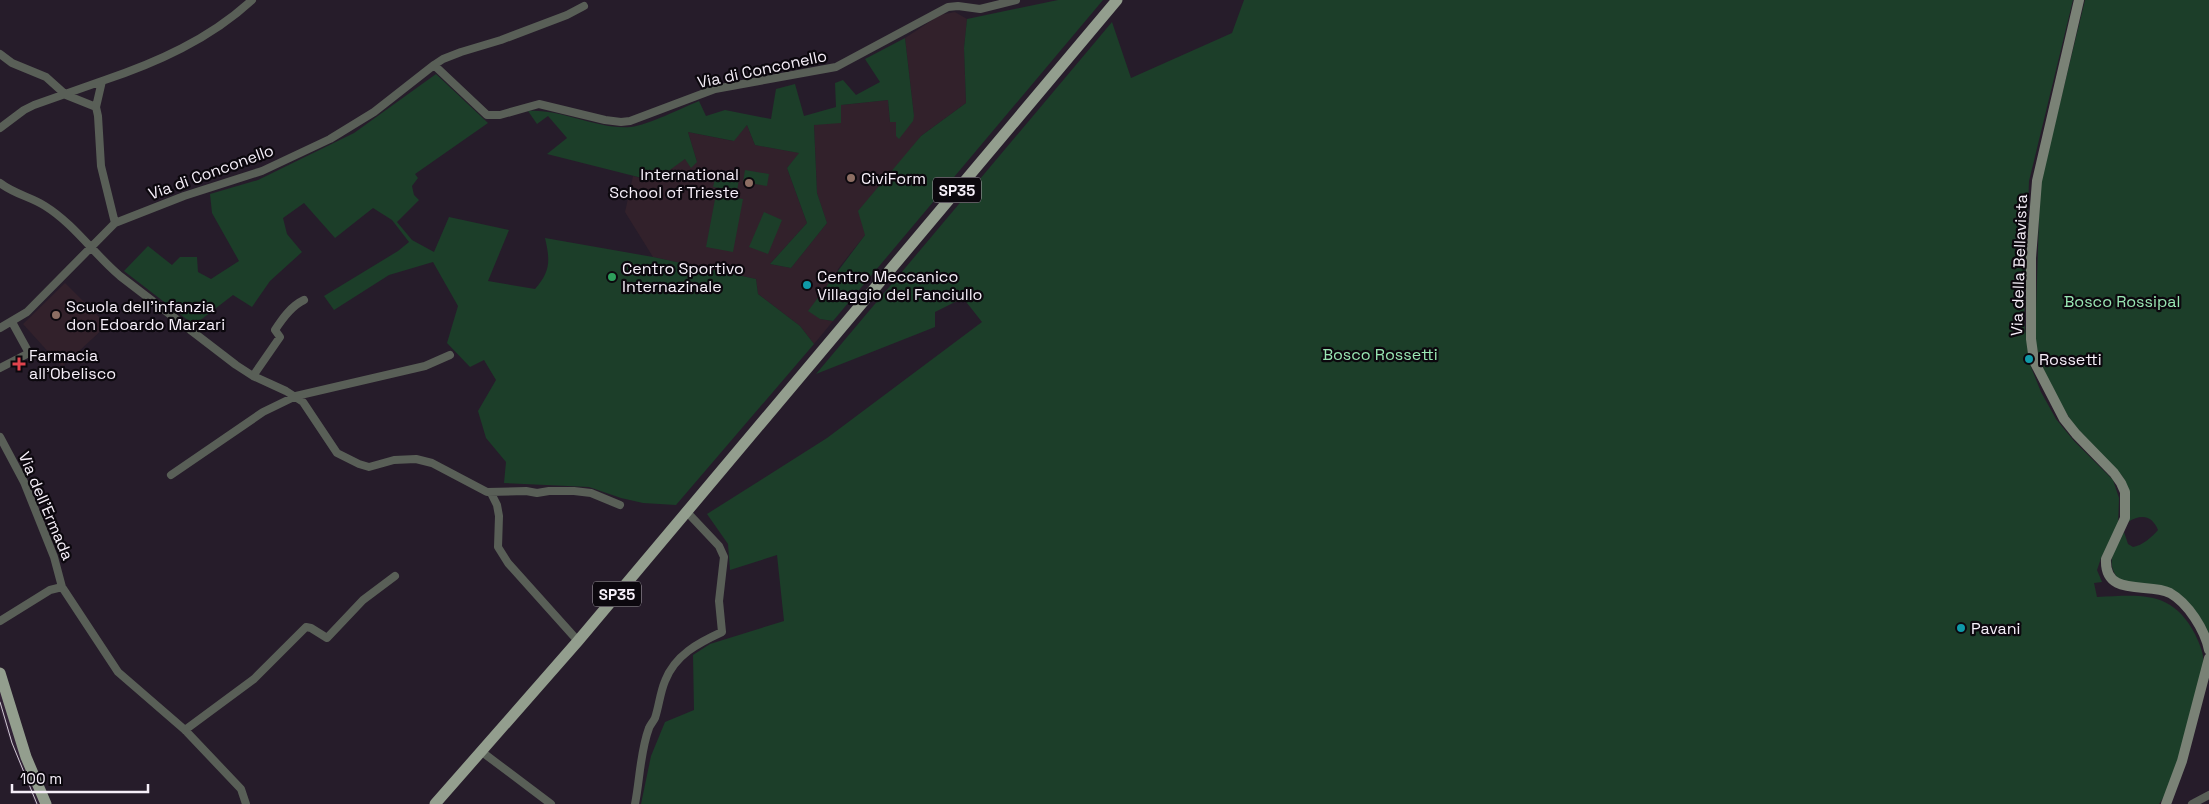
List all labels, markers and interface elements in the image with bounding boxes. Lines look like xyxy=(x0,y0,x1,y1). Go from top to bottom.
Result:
street label: Via di Conconello xyxy=(695,45,829,93)
street label: Via di Conconello xyxy=(145,140,277,204)
place label: International School of Trieste xyxy=(609,164,739,203)
place label: CiviForm xyxy=(861,168,926,189)
marker: CiviForm xyxy=(845,172,857,184)
marker: International School of Trieste xyxy=(743,177,755,189)
road number: SP35 xyxy=(933,178,981,202)
street label: Via della Bellavista xyxy=(2006,194,2032,336)
place label: Centro Sportivo Internazinale xyxy=(622,258,744,297)
place label: Centro Meccanico Villaggio del Fanciullo xyxy=(817,266,982,305)
marker: Centro Sportivo Internazinale xyxy=(606,271,618,283)
marker: Centro Meccanico Villaggio del Fanciullo xyxy=(801,279,813,291)
park label: Bosco Rossipal xyxy=(2064,291,2180,312)
place label: Scuola dell'infanzia don Edoardo Marzari xyxy=(66,296,225,335)
marker: Scuola dell'infanzia don Edoardo Marzari xyxy=(50,309,62,321)
park label: Bosco Rossetti xyxy=(1322,344,1438,365)
place label: Farmacia all'Obelisco xyxy=(29,345,116,384)
place label: Rossetti xyxy=(2039,349,2102,370)
marker: Rossetti xyxy=(2023,353,2035,365)
marker: Farmacia all'Obelisco xyxy=(13,358,25,370)
street label: Via dell'Ermada xyxy=(14,448,78,564)
road number: SP35 xyxy=(593,582,641,606)
place label: Pavani xyxy=(1971,618,2021,639)
marker: Pavani xyxy=(1955,622,1967,634)
scale bar xyxy=(12,762,149,794)
text: 100 m xyxy=(20,769,62,788)

